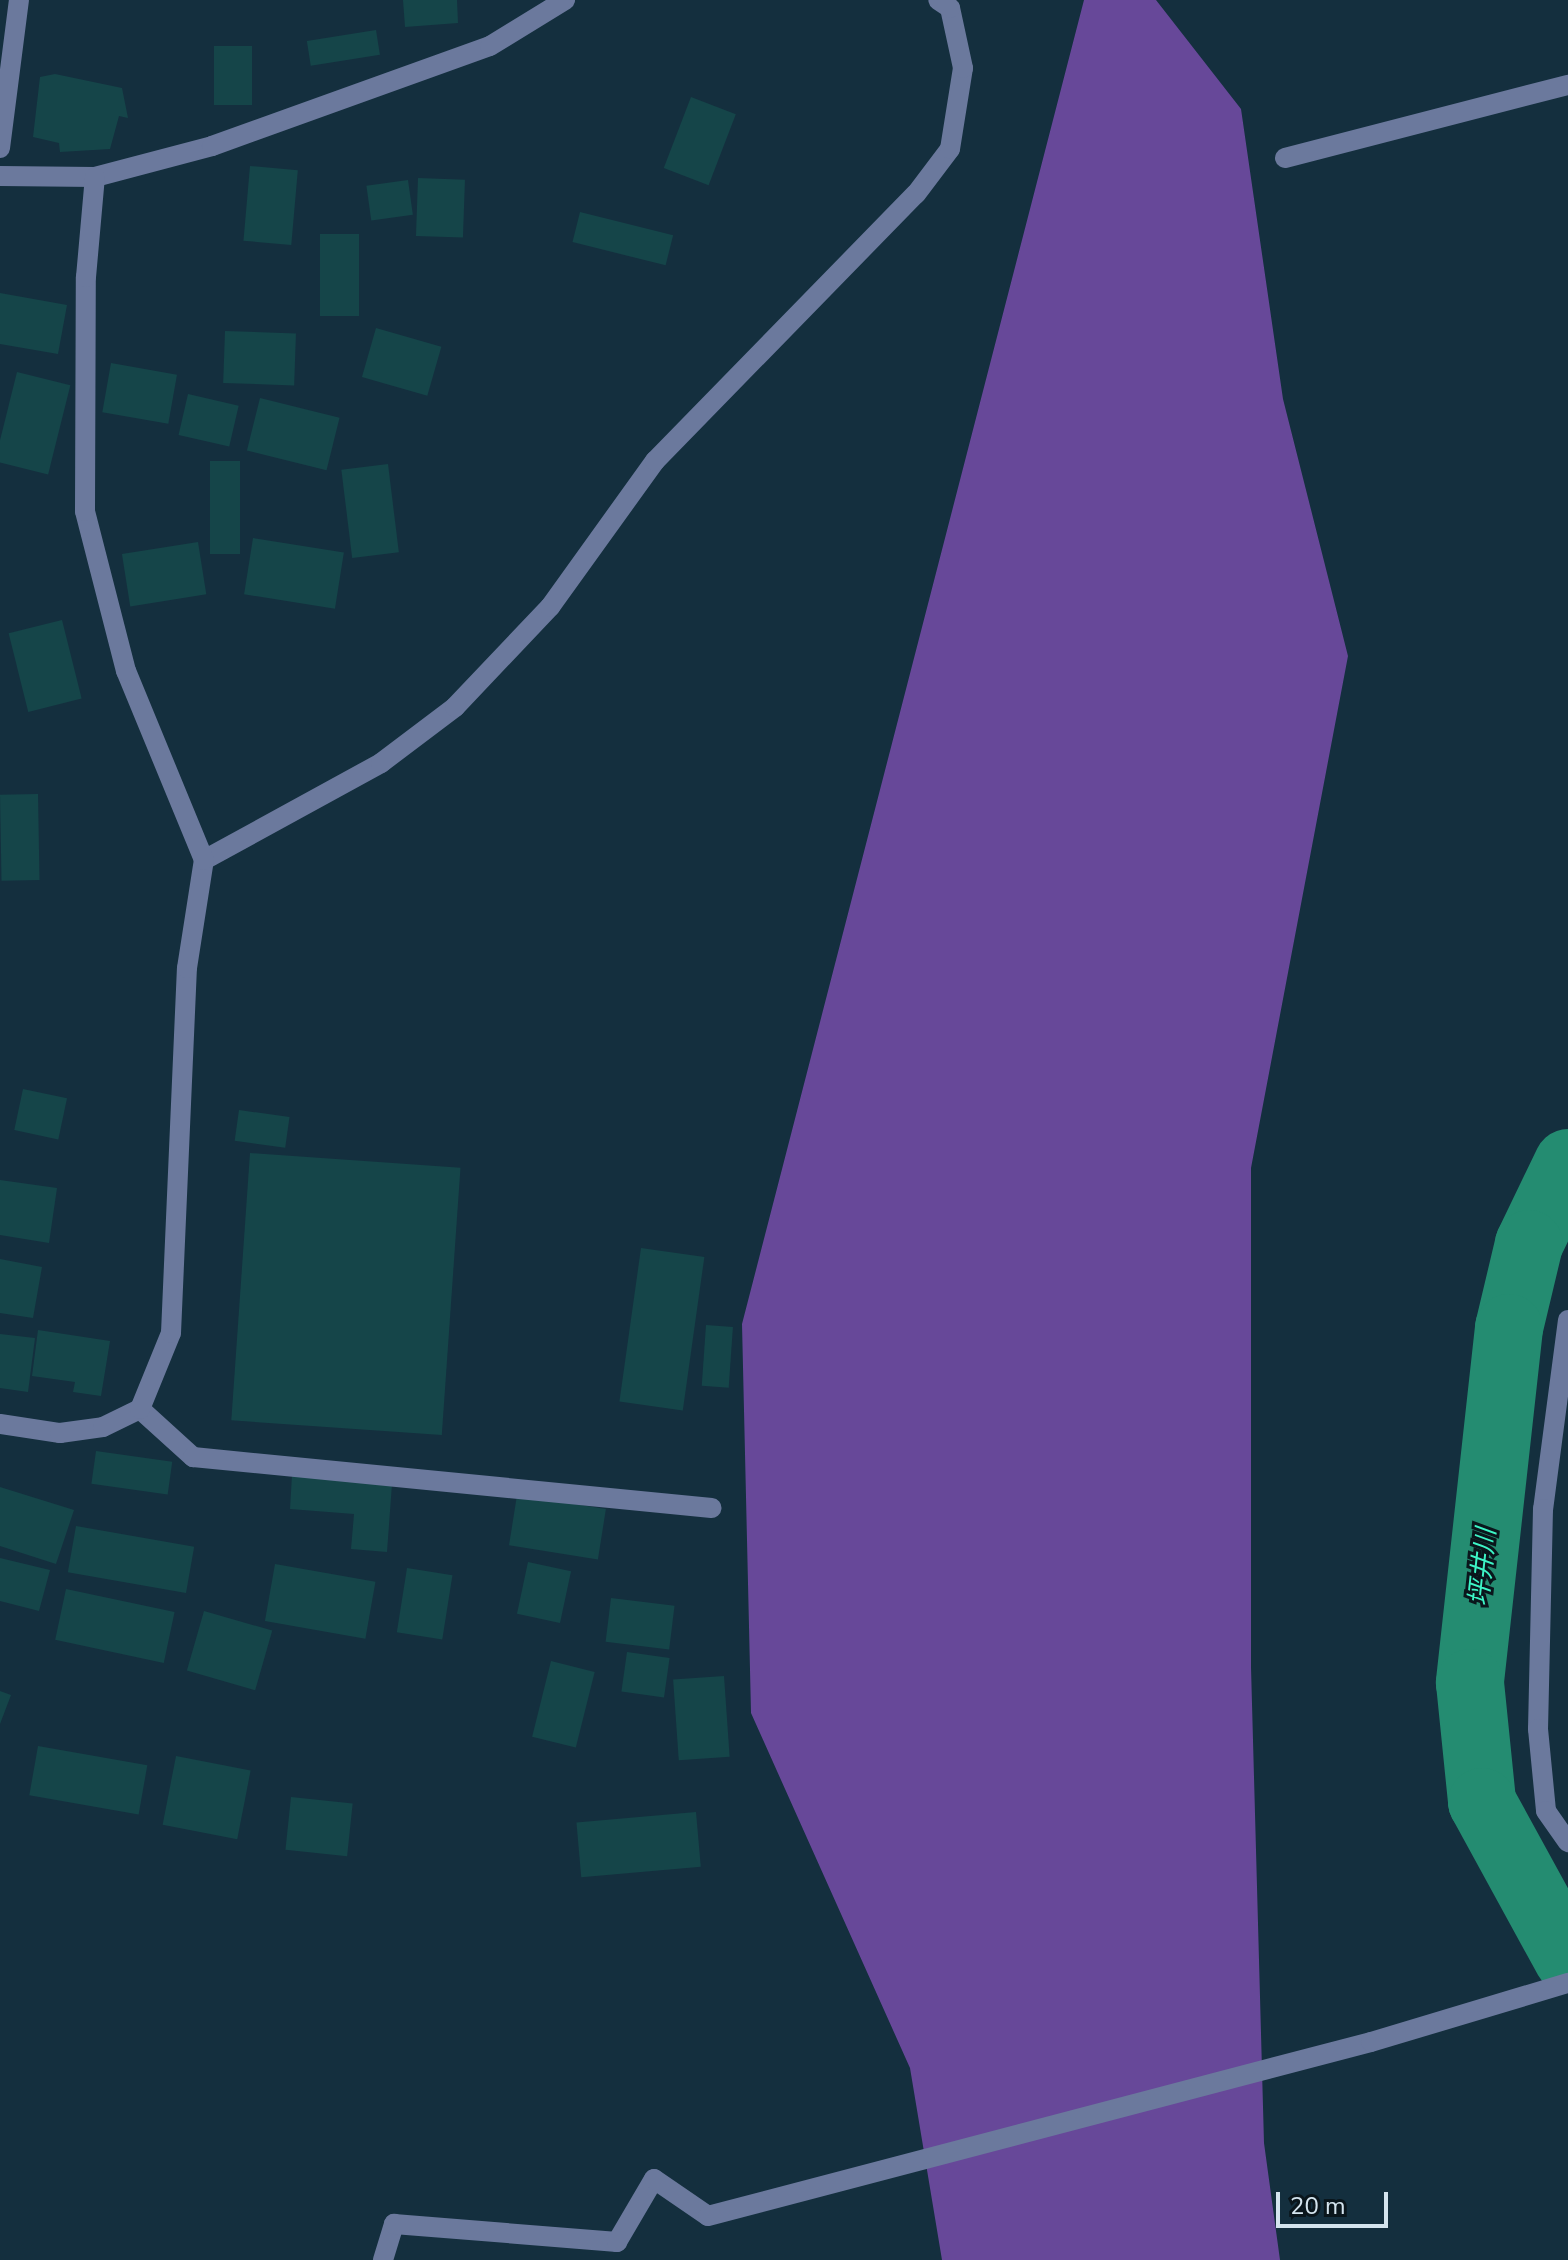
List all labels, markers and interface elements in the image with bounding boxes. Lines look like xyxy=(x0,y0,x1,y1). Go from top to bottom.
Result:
water label: 坪井川 xyxy=(1463,1527,1503,1607)
scale bar xyxy=(1280,2176,1392,2226)
text: 20 m xyxy=(1290,2190,1346,2222)

